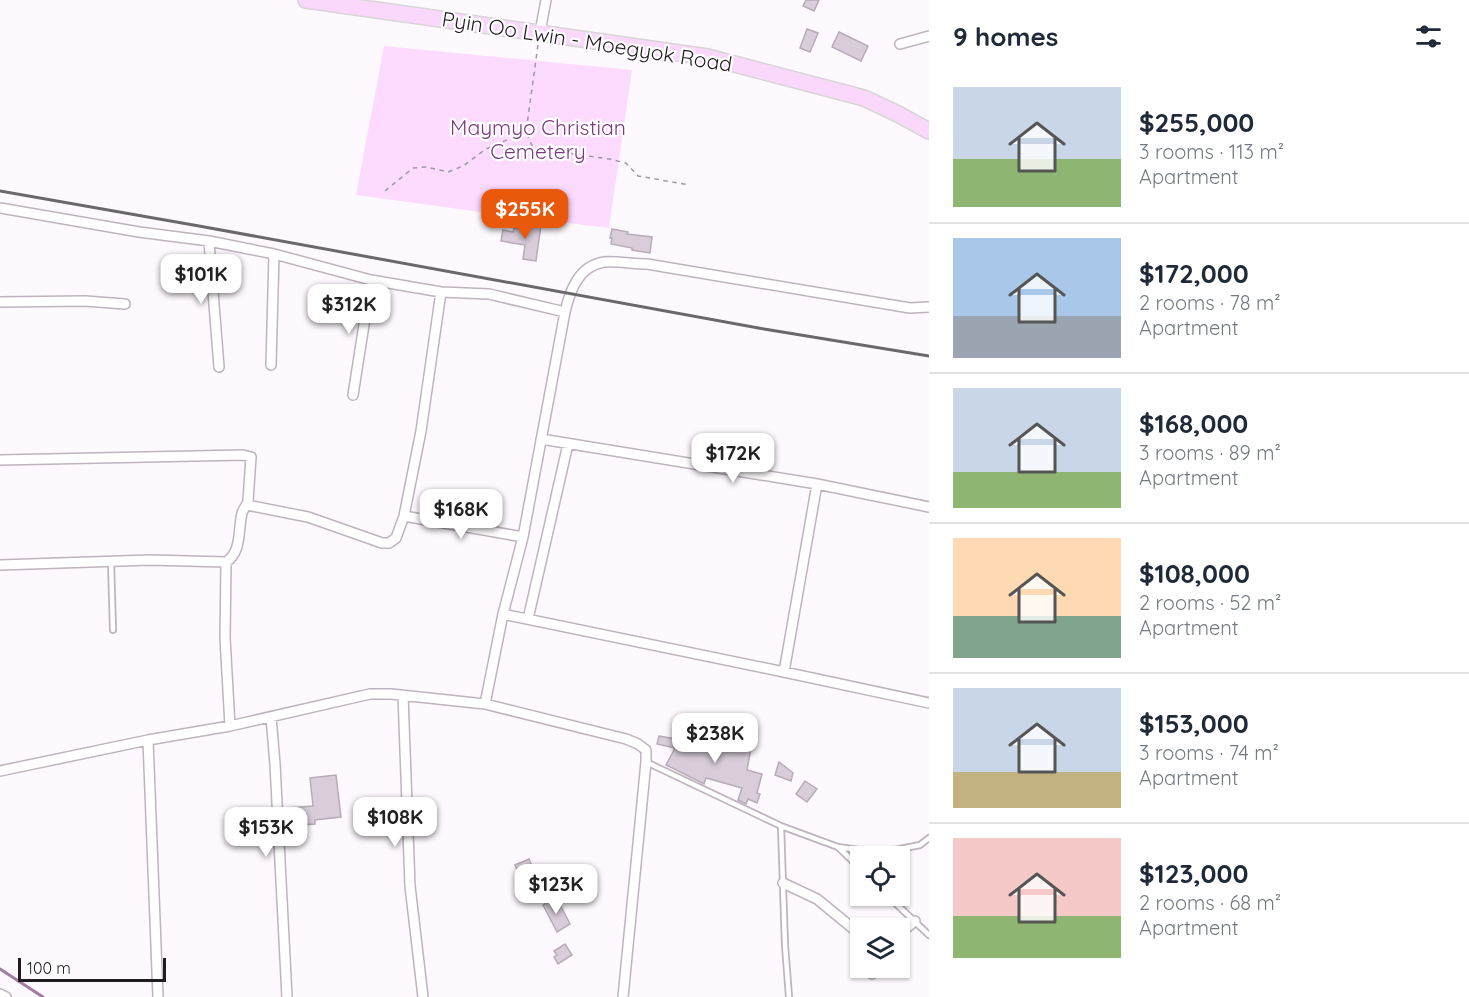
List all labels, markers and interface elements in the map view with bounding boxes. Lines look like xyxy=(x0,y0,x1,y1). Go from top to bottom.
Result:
street label: Pyin Oo Lwin - Moegyok Road xyxy=(440,5,734,77)
text: 9 homes xyxy=(953,20,1058,53)
icon: filters xyxy=(1412,20,1445,53)
text: $255,000 xyxy=(1139,106,1254,139)
icon: home xyxy=(1001,111,1073,183)
park label: Maymyo Christian Cemetery xyxy=(450,114,626,164)
text: 3 rooms · 113 m² xyxy=(1139,139,1284,164)
text: Apartment xyxy=(1139,164,1239,189)
pin: $255K xyxy=(483,189,567,240)
text: $255K xyxy=(495,196,555,221)
pin: $101K xyxy=(159,254,243,305)
text: $172,000 xyxy=(1139,257,1249,290)
text: $101K xyxy=(175,261,227,286)
icon: home xyxy=(1001,262,1073,334)
pin: $312K xyxy=(307,284,391,335)
text: 2 rooms · 78 m² xyxy=(1139,290,1281,315)
text: $312K xyxy=(322,291,376,316)
text: Apartment xyxy=(1139,315,1239,340)
text: $168,000 xyxy=(1139,407,1248,440)
icon: home xyxy=(1001,412,1073,484)
pin: $172K xyxy=(691,433,775,484)
text: $172K xyxy=(705,440,761,465)
text: 3 rooms · 89 m² xyxy=(1139,440,1281,465)
text: Apartment xyxy=(1139,465,1239,490)
pin: $168K xyxy=(419,489,503,540)
text: $168K xyxy=(434,496,488,521)
text: $108,000 xyxy=(1139,557,1250,590)
icon: home xyxy=(1001,562,1073,634)
text: 2 rooms · 52 m² xyxy=(1139,590,1281,615)
text: Apartment xyxy=(1139,615,1239,640)
text: $153,000 xyxy=(1139,707,1249,740)
icon: home xyxy=(1001,712,1073,784)
pin: $238K xyxy=(673,713,757,764)
text: $238K xyxy=(686,720,744,745)
text: 3 rooms · 74 m² xyxy=(1139,740,1279,765)
text: Apartment xyxy=(1139,765,1239,790)
pin: $108K xyxy=(353,797,437,848)
text: $108K xyxy=(367,804,423,829)
pin: $153K xyxy=(224,807,308,858)
text: $153K xyxy=(238,814,294,839)
map controls xyxy=(850,846,910,978)
button: locate xyxy=(850,846,910,906)
text: $123,000 xyxy=(1139,857,1248,890)
icon: home xyxy=(1001,862,1073,934)
pin: $123K xyxy=(514,864,598,915)
text: $123K xyxy=(529,871,583,896)
text: 2 rooms · 68 m² xyxy=(1139,890,1281,915)
text: Apartment xyxy=(1139,915,1239,940)
button: layers xyxy=(850,918,910,978)
scale bar xyxy=(18,955,166,982)
text: 100 m xyxy=(27,958,71,978)

